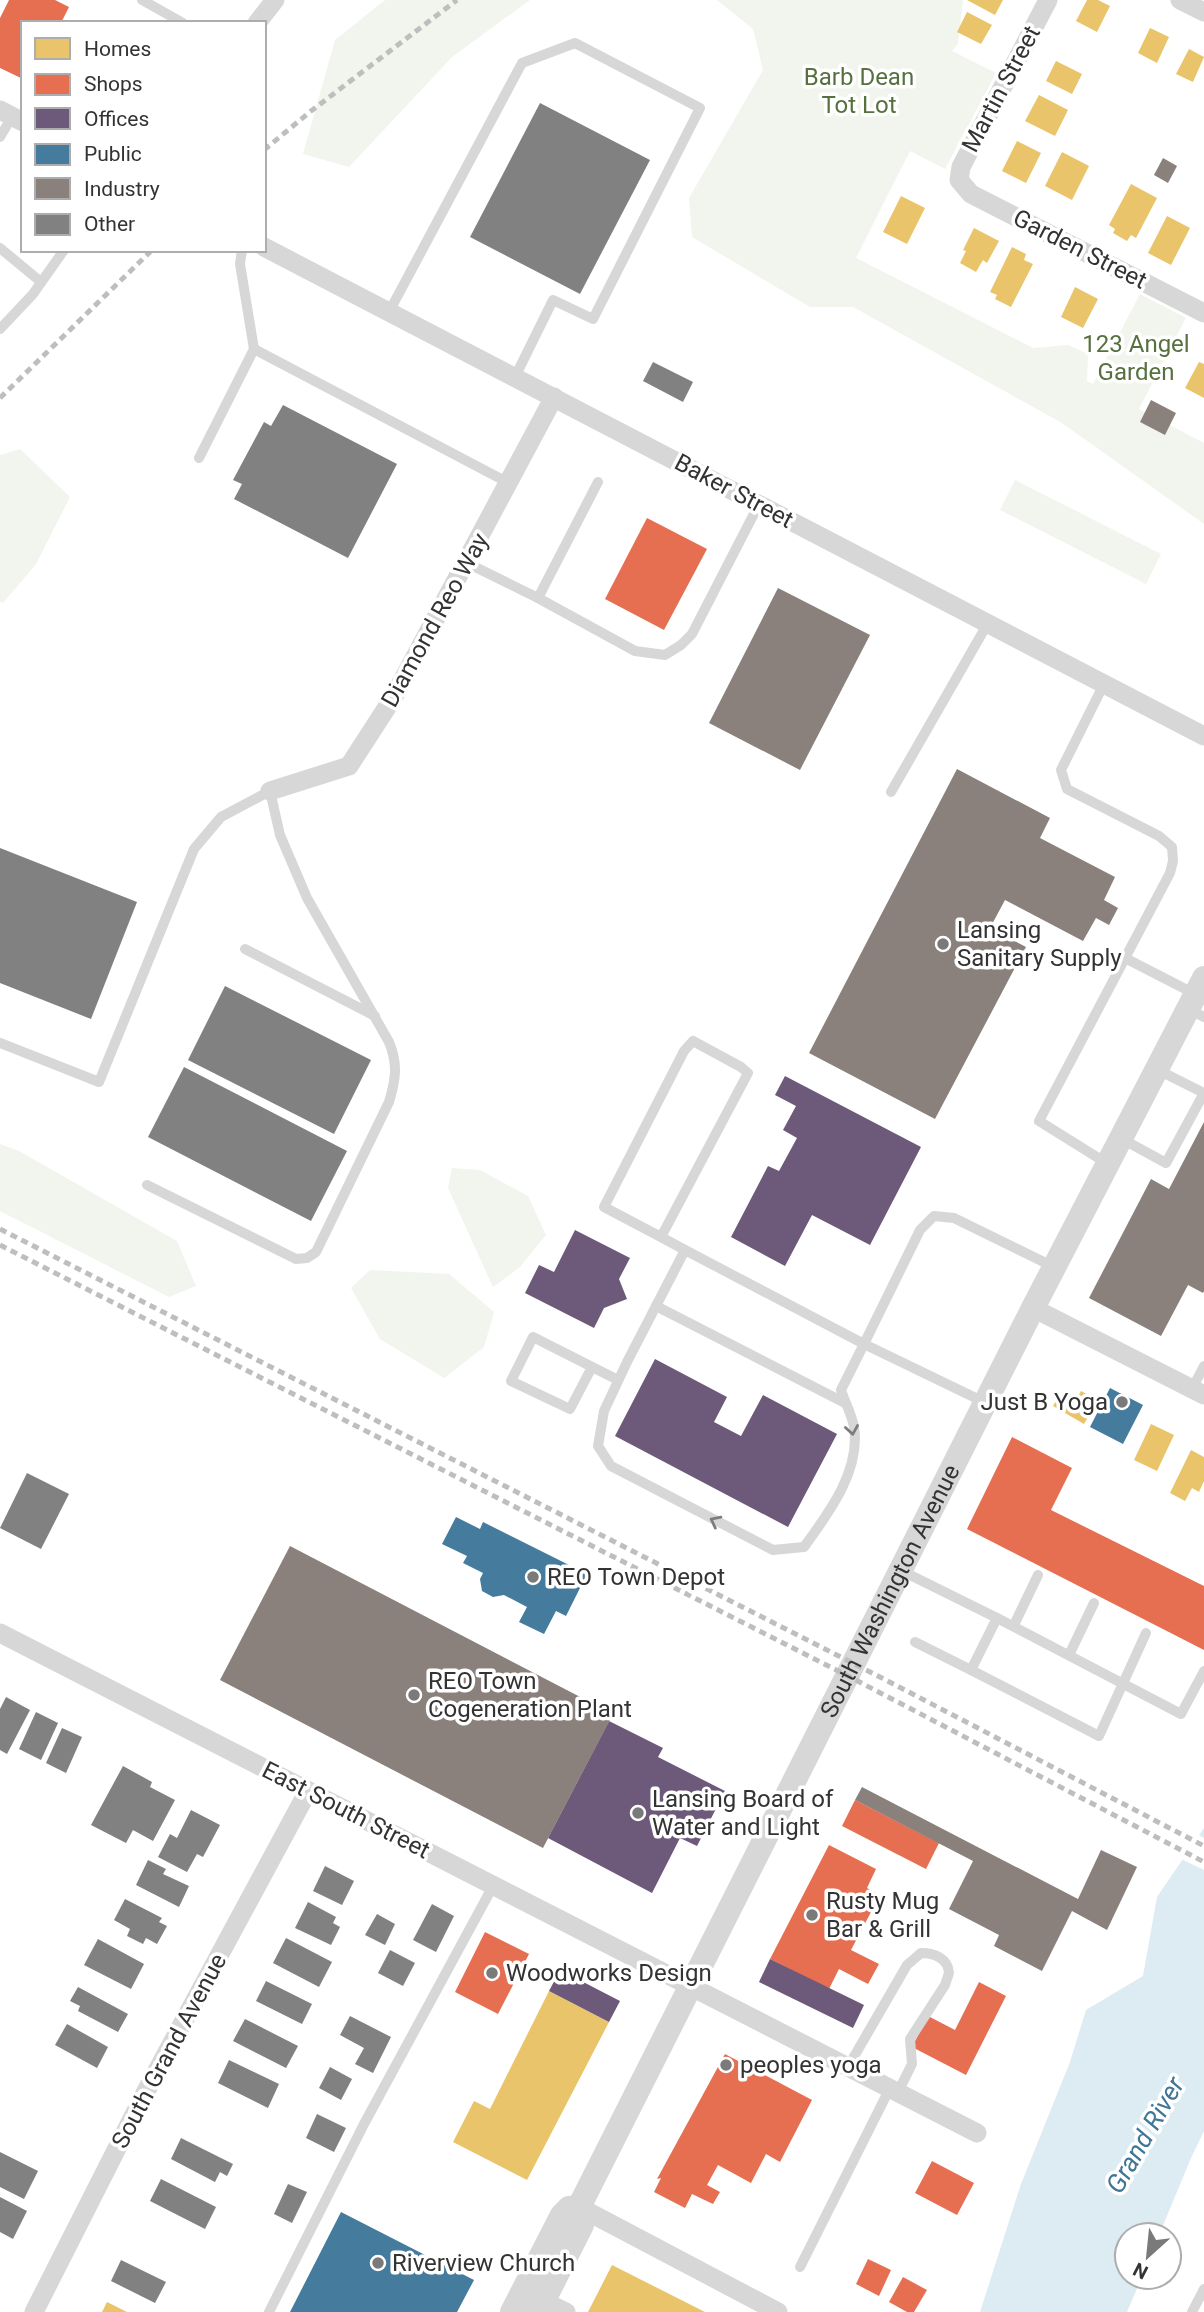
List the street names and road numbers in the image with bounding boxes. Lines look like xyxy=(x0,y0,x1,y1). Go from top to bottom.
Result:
street label: Martin Street xyxy=(956,21,1046,157)
street label: Garden Street xyxy=(1009,203,1152,295)
street label: Baker Street xyxy=(670,448,798,534)
street label: Diamond Reo Way xyxy=(376,528,495,712)
street label: South Washington Avenue xyxy=(815,1460,966,1722)
street label: East South Street xyxy=(257,1756,435,1864)
street label: South Grand Avenue xyxy=(106,1949,232,2153)

